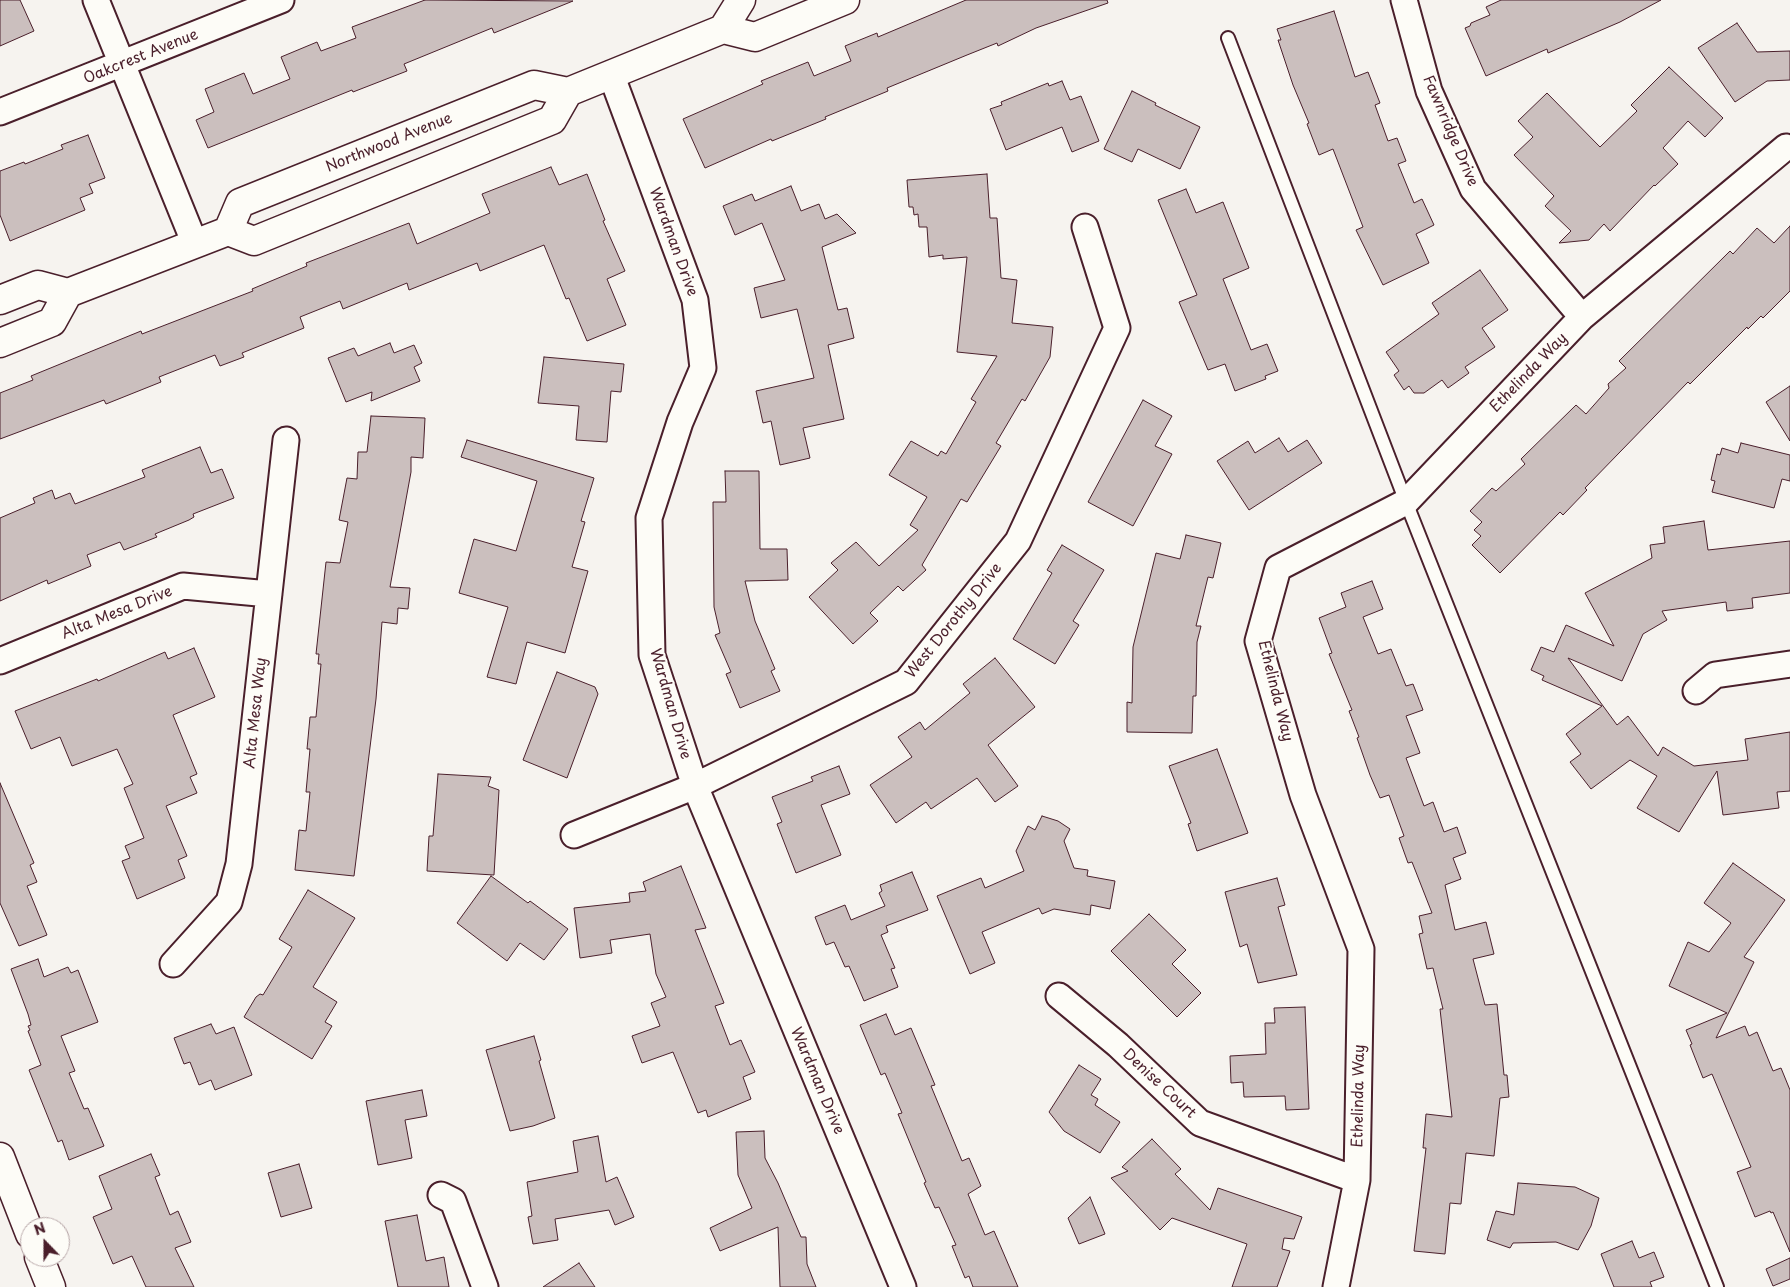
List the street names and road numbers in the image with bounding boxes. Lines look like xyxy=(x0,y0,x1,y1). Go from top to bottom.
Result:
street label: Oakcrest Avenue xyxy=(81,26,201,88)
street label: Fawnridge Drive xyxy=(1418,73,1482,189)
street label: Northwood Avenue xyxy=(323,109,455,177)
street label: Wardman Drive xyxy=(645,185,701,299)
street label: Ethelinda Way xyxy=(1487,330,1571,416)
street label: West Dorothy Drive xyxy=(902,560,1006,682)
street label: Alta Mesa Drive xyxy=(59,583,175,643)
street label: Ethelinda Way xyxy=(1254,639,1296,743)
street label: Wardman Drive xyxy=(646,647,694,761)
street label: Alta Mesa Way xyxy=(241,657,271,769)
street label: Wardman Drive xyxy=(786,1025,848,1137)
street label: Ethelinda Way xyxy=(1349,1044,1369,1148)
street label: Denise Court xyxy=(1119,1045,1199,1123)

